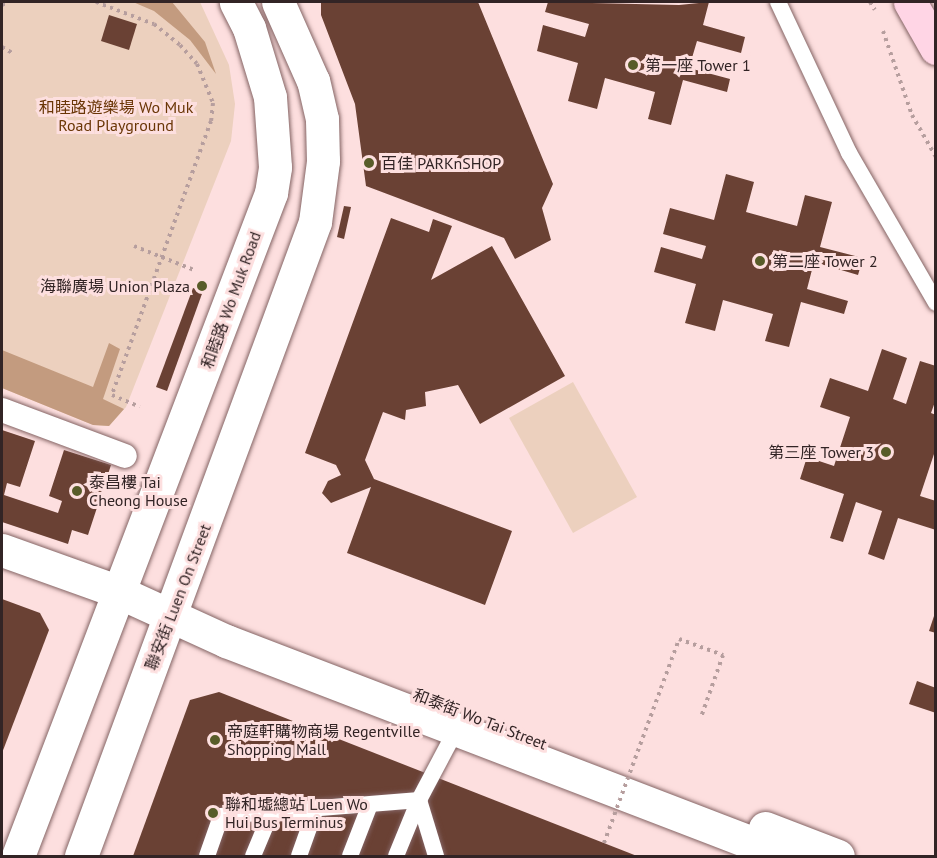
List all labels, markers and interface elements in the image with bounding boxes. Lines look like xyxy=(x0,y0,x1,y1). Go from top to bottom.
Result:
place label: 第一座 Tower 1 xyxy=(645,55,751,75)
marker: 第一座 Tower 1 xyxy=(626,58,640,72)
park label: 和睦路遊樂場 Wo Muk Road Playground xyxy=(39,97,193,135)
place label: 百佳 PARKnSHOP xyxy=(381,153,501,173)
marker: 百佳 PARKnSHOP xyxy=(362,156,376,170)
street label: 和睦路 Wo Muk Road xyxy=(197,229,265,371)
place label: 第二座 Tower 2 xyxy=(772,251,878,271)
marker: 第二座 Tower 2 xyxy=(753,254,767,268)
place label: 海聯廣場 Union Plaza xyxy=(40,276,190,296)
marker: 海聯廣場 Union Plaza xyxy=(195,279,209,293)
place label: 第三座 Tower 3 xyxy=(768,442,874,462)
marker: 第三座 Tower 3 xyxy=(879,445,893,459)
place label: 泰昌樓 Tai Cheong House xyxy=(89,472,188,510)
marker: 泰昌樓 Tai Cheong House xyxy=(70,484,84,498)
street label: 聯安街 Luen On Street xyxy=(141,521,215,673)
street label: 和泰街 Wo Tai Street xyxy=(410,685,550,753)
place label: 帝庭軒購物商場 Regentville Shopping Mall xyxy=(227,721,420,759)
marker: 帝庭軒購物商場 Regentville Shopping Mall xyxy=(208,733,222,747)
place label: 聯和墟總站 Luen Wo Hui Bus Terminus xyxy=(225,794,368,832)
marker: 聯和墟總站 Luen Wo Hui Bus Terminus xyxy=(206,806,220,820)

